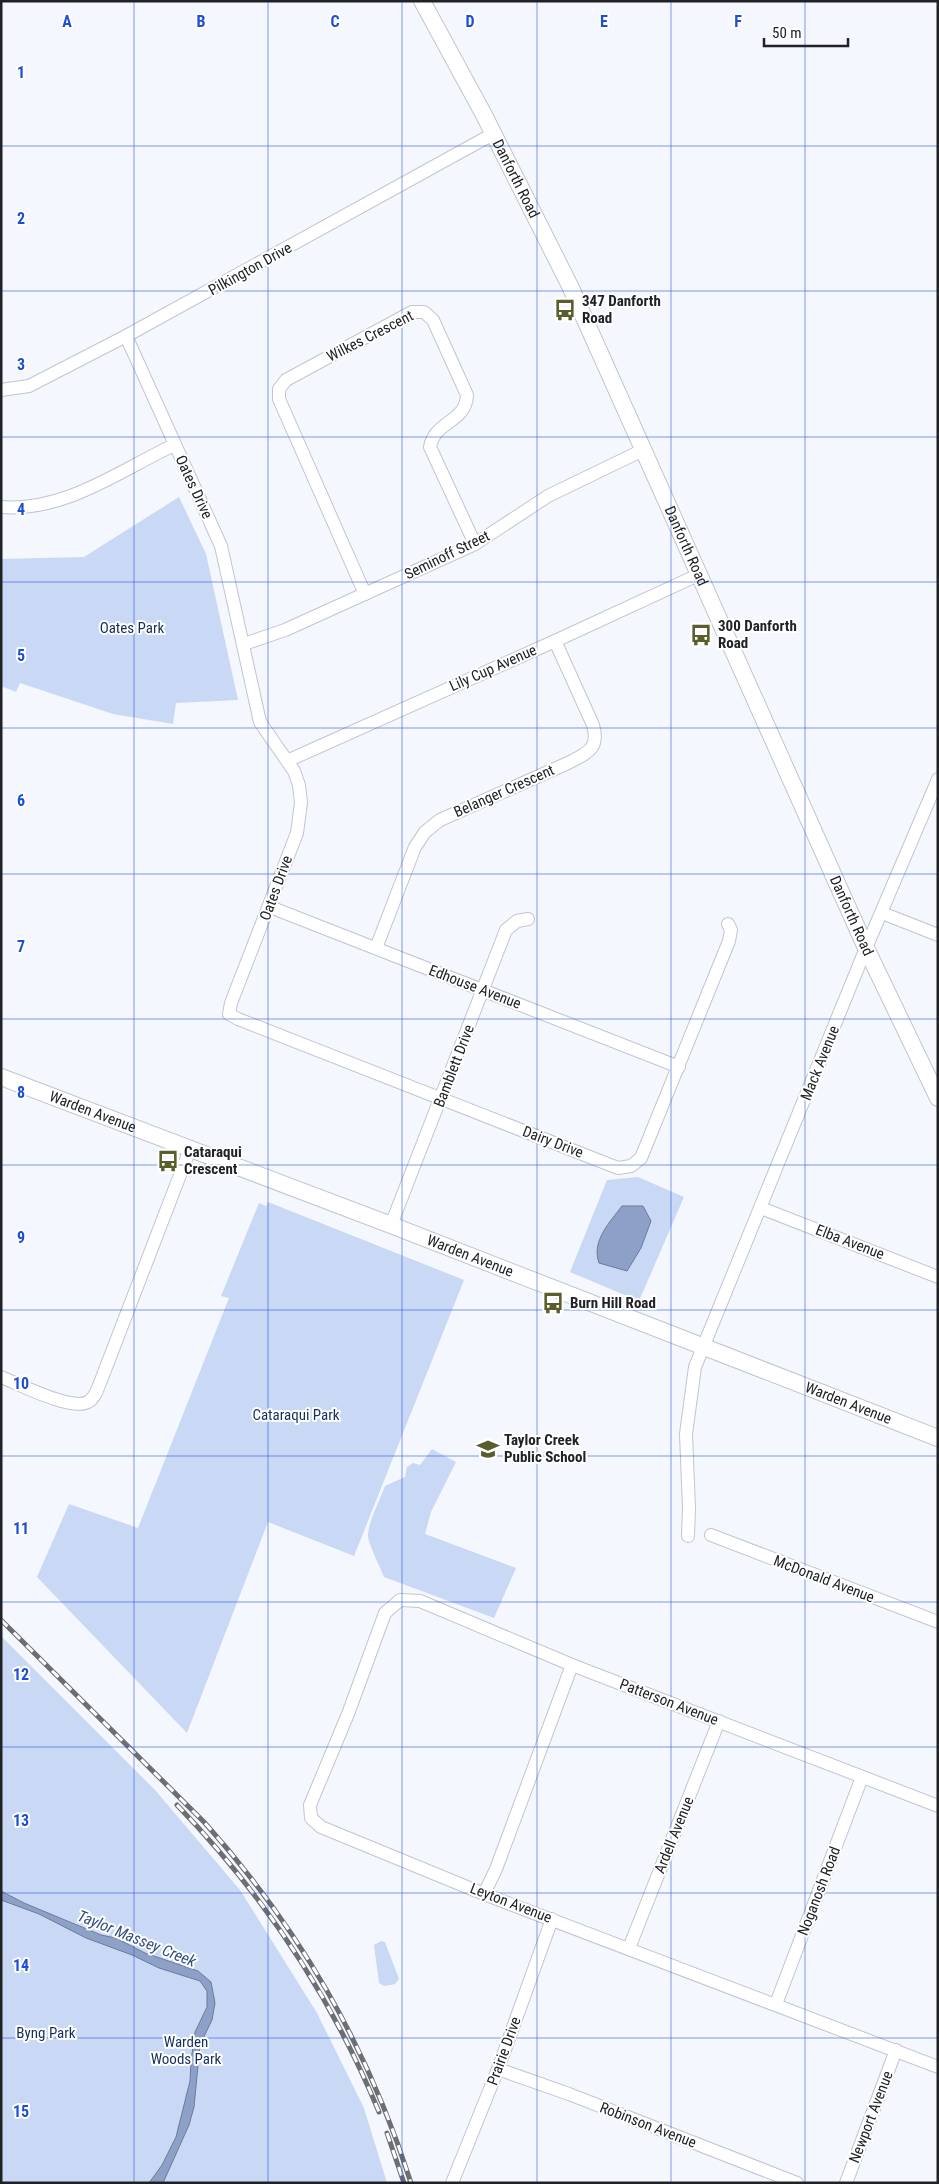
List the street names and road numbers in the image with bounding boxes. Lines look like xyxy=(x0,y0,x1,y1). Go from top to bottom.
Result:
street label: Danforth Road xyxy=(489,136,543,221)
street label: Pilkington Drive xyxy=(205,239,295,299)
street label: Wilkes Crescent xyxy=(324,306,416,366)
street label: Oates Drive xyxy=(171,452,217,522)
street label: Danforth Road xyxy=(661,503,712,589)
street label: Seminoff Street xyxy=(402,527,492,583)
street label: Lily Cup Avenue xyxy=(447,641,539,695)
street label: Belanger Crescent xyxy=(451,761,557,821)
street label: Oates Drive xyxy=(256,853,296,923)
street label: Danforth Road xyxy=(826,873,877,959)
street label: Edhouse Avenue xyxy=(426,961,524,1013)
street label: Bamblett Drive xyxy=(430,1022,478,1110)
street label: Mack Avenue xyxy=(797,1023,843,1103)
street label: Warden Avenue xyxy=(47,1087,138,1136)
street label: Dairy Drive xyxy=(520,1122,586,1162)
street label: Elba Avenue xyxy=(813,1221,887,1263)
street label: Warden Avenue xyxy=(424,1231,516,1281)
street label: Warden Avenue xyxy=(803,1378,894,1428)
street label: McDonald Avenue xyxy=(771,1552,877,1606)
street label: Patterson Avenue xyxy=(617,1675,721,1729)
street label: Ardell Avenue xyxy=(650,1794,698,1876)
street label: Noganosh Road xyxy=(794,1844,844,1938)
street label: Leyton Avenue xyxy=(468,1879,554,1927)
street label: Prairie Drive xyxy=(483,2014,525,2088)
street label: Newport Avenue xyxy=(845,2068,897,2166)
street label: Robinson Avenue xyxy=(597,2098,699,2152)

